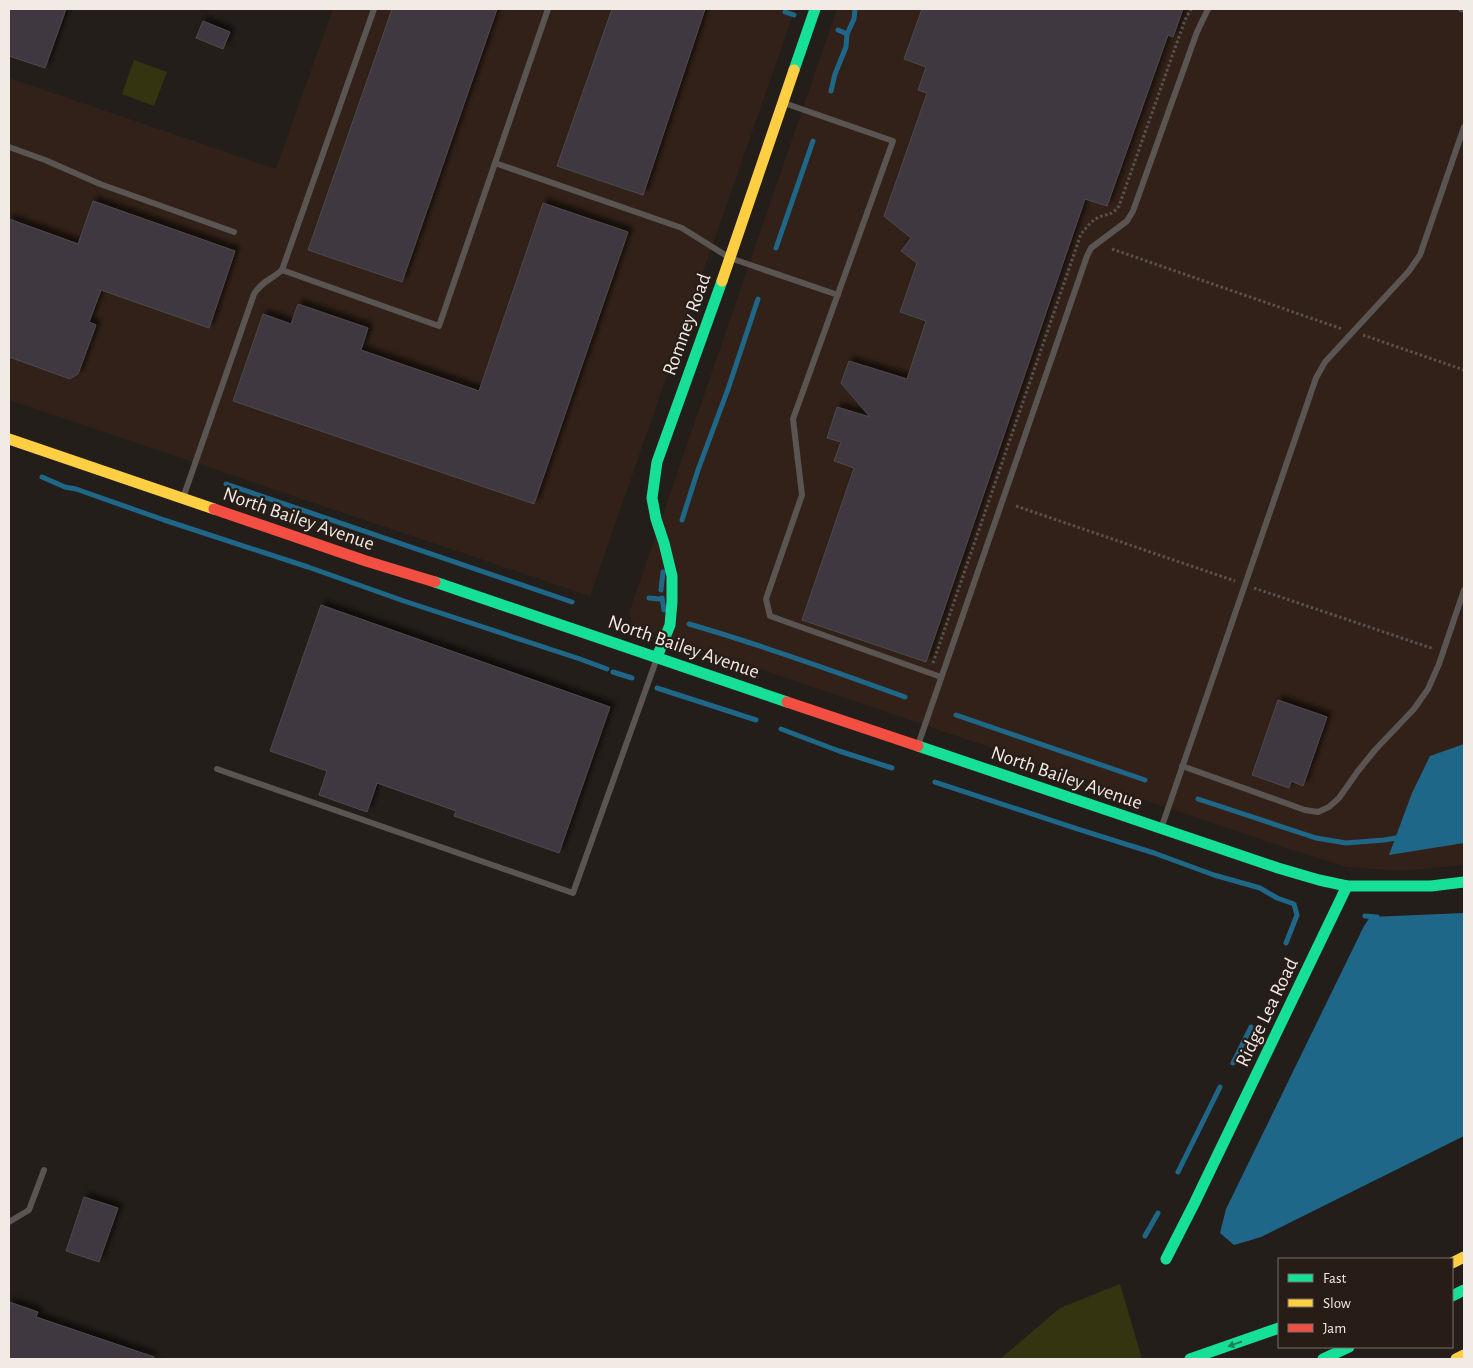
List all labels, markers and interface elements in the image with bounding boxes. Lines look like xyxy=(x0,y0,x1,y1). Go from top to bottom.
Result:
street label: Romney Road xyxy=(659,271,715,378)
street label: North Bailey Avenue xyxy=(220,484,377,554)
street label: North Bailey Avenue xyxy=(605,612,762,682)
street label: North Bailey Avenue xyxy=(988,743,1145,813)
street label: Ridge Lea Road xyxy=(1232,955,1302,1070)
legend xyxy=(1278,1258,1453,1348)
text: Fast xyxy=(1323,1271,1347,1286)
text: Slow xyxy=(1323,1296,1351,1311)
text: Jam xyxy=(1323,1321,1346,1336)
one-way arrow xyxy=(1227,1340,1242,1348)

